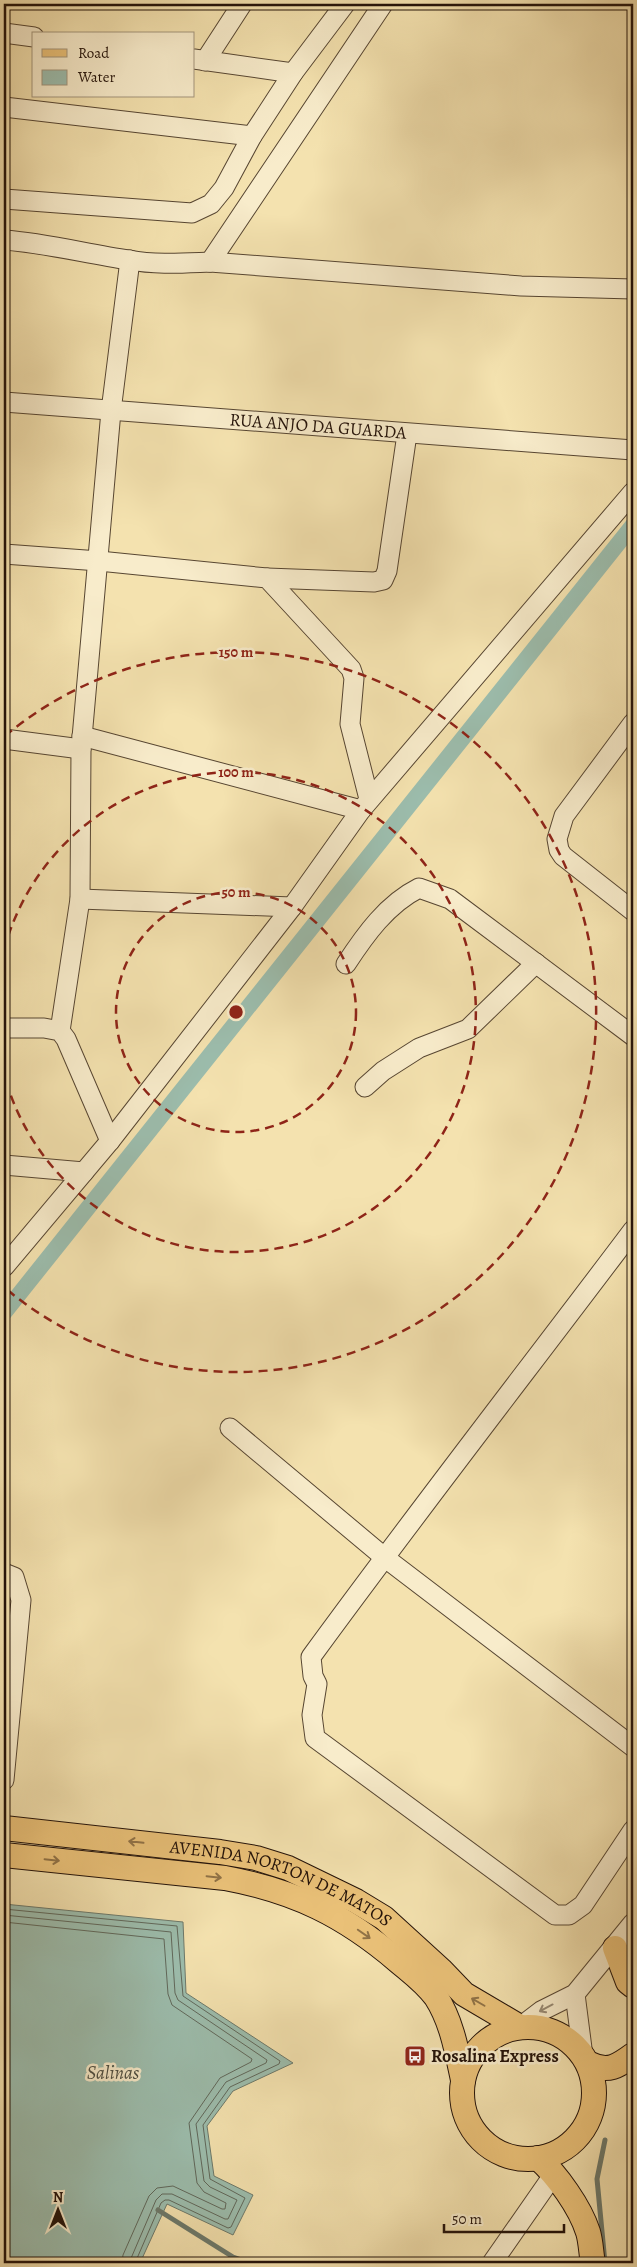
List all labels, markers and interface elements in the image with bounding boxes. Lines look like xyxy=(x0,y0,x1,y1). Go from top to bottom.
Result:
legend xyxy=(32,32,195,98)
text: Road xyxy=(78,43,110,63)
text: Water xyxy=(77,67,115,87)
street label: RUA ANJO DA GUARDA xyxy=(229,407,408,445)
text: 150 m xyxy=(219,642,254,662)
text: 100 m xyxy=(218,762,254,782)
text: 50 m xyxy=(221,882,251,902)
centre of rings xyxy=(227,1003,245,1021)
street label: AVENIDA NORTON DE MATOS xyxy=(168,1834,398,1932)
one-way arrow xyxy=(128,1837,144,1847)
one-way arrow xyxy=(44,1855,60,1865)
one-way arrow xyxy=(206,1872,222,1881)
one-way arrow xyxy=(357,1929,371,1939)
one-way arrow xyxy=(472,1997,486,2007)
one-way arrow xyxy=(540,2004,554,2014)
bus stop icon: Rosalina Express xyxy=(403,2044,427,2068)
place label: Rosalina Express xyxy=(431,2044,559,2068)
water label: Salinas xyxy=(87,2060,140,2086)
north arrow xyxy=(32,2184,82,2234)
text: N xyxy=(53,2188,63,2207)
scale bar xyxy=(444,2202,564,2234)
text: 50 m xyxy=(452,2209,482,2229)

